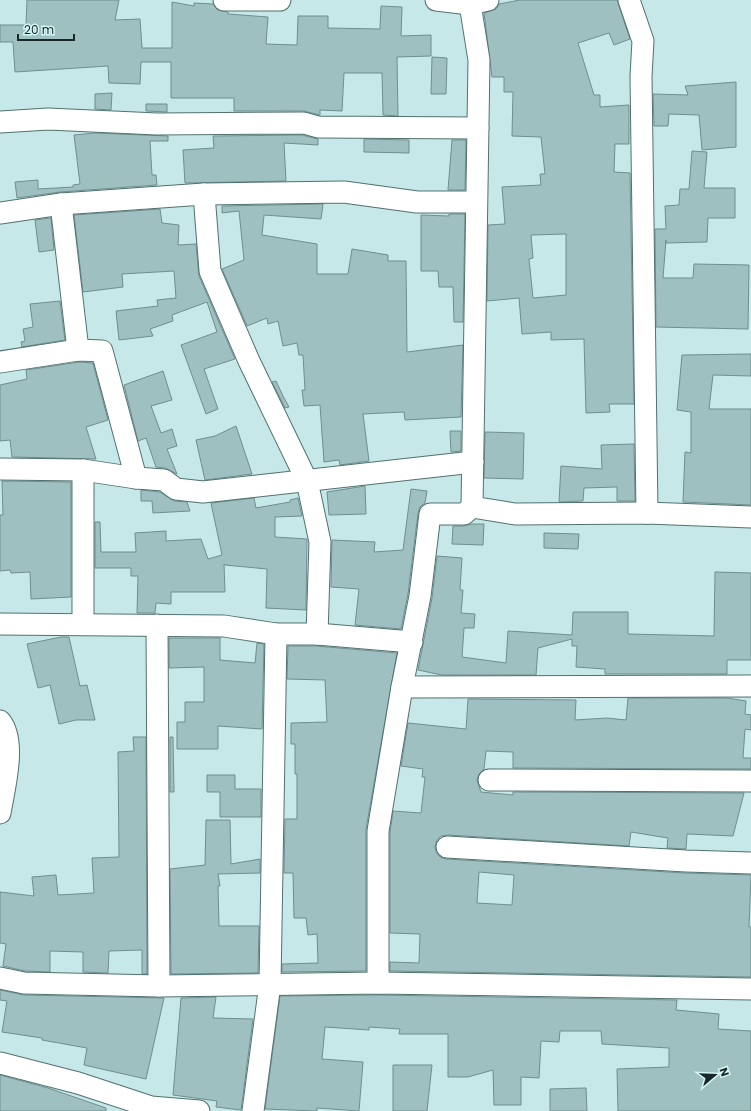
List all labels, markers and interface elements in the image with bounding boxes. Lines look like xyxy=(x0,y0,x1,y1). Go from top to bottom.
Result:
scale bar xyxy=(18,16,74,42)
text: 20 m xyxy=(24,21,54,38)
north arrow xyxy=(695,1055,735,1095)
text: N xyxy=(716,1065,733,1078)

